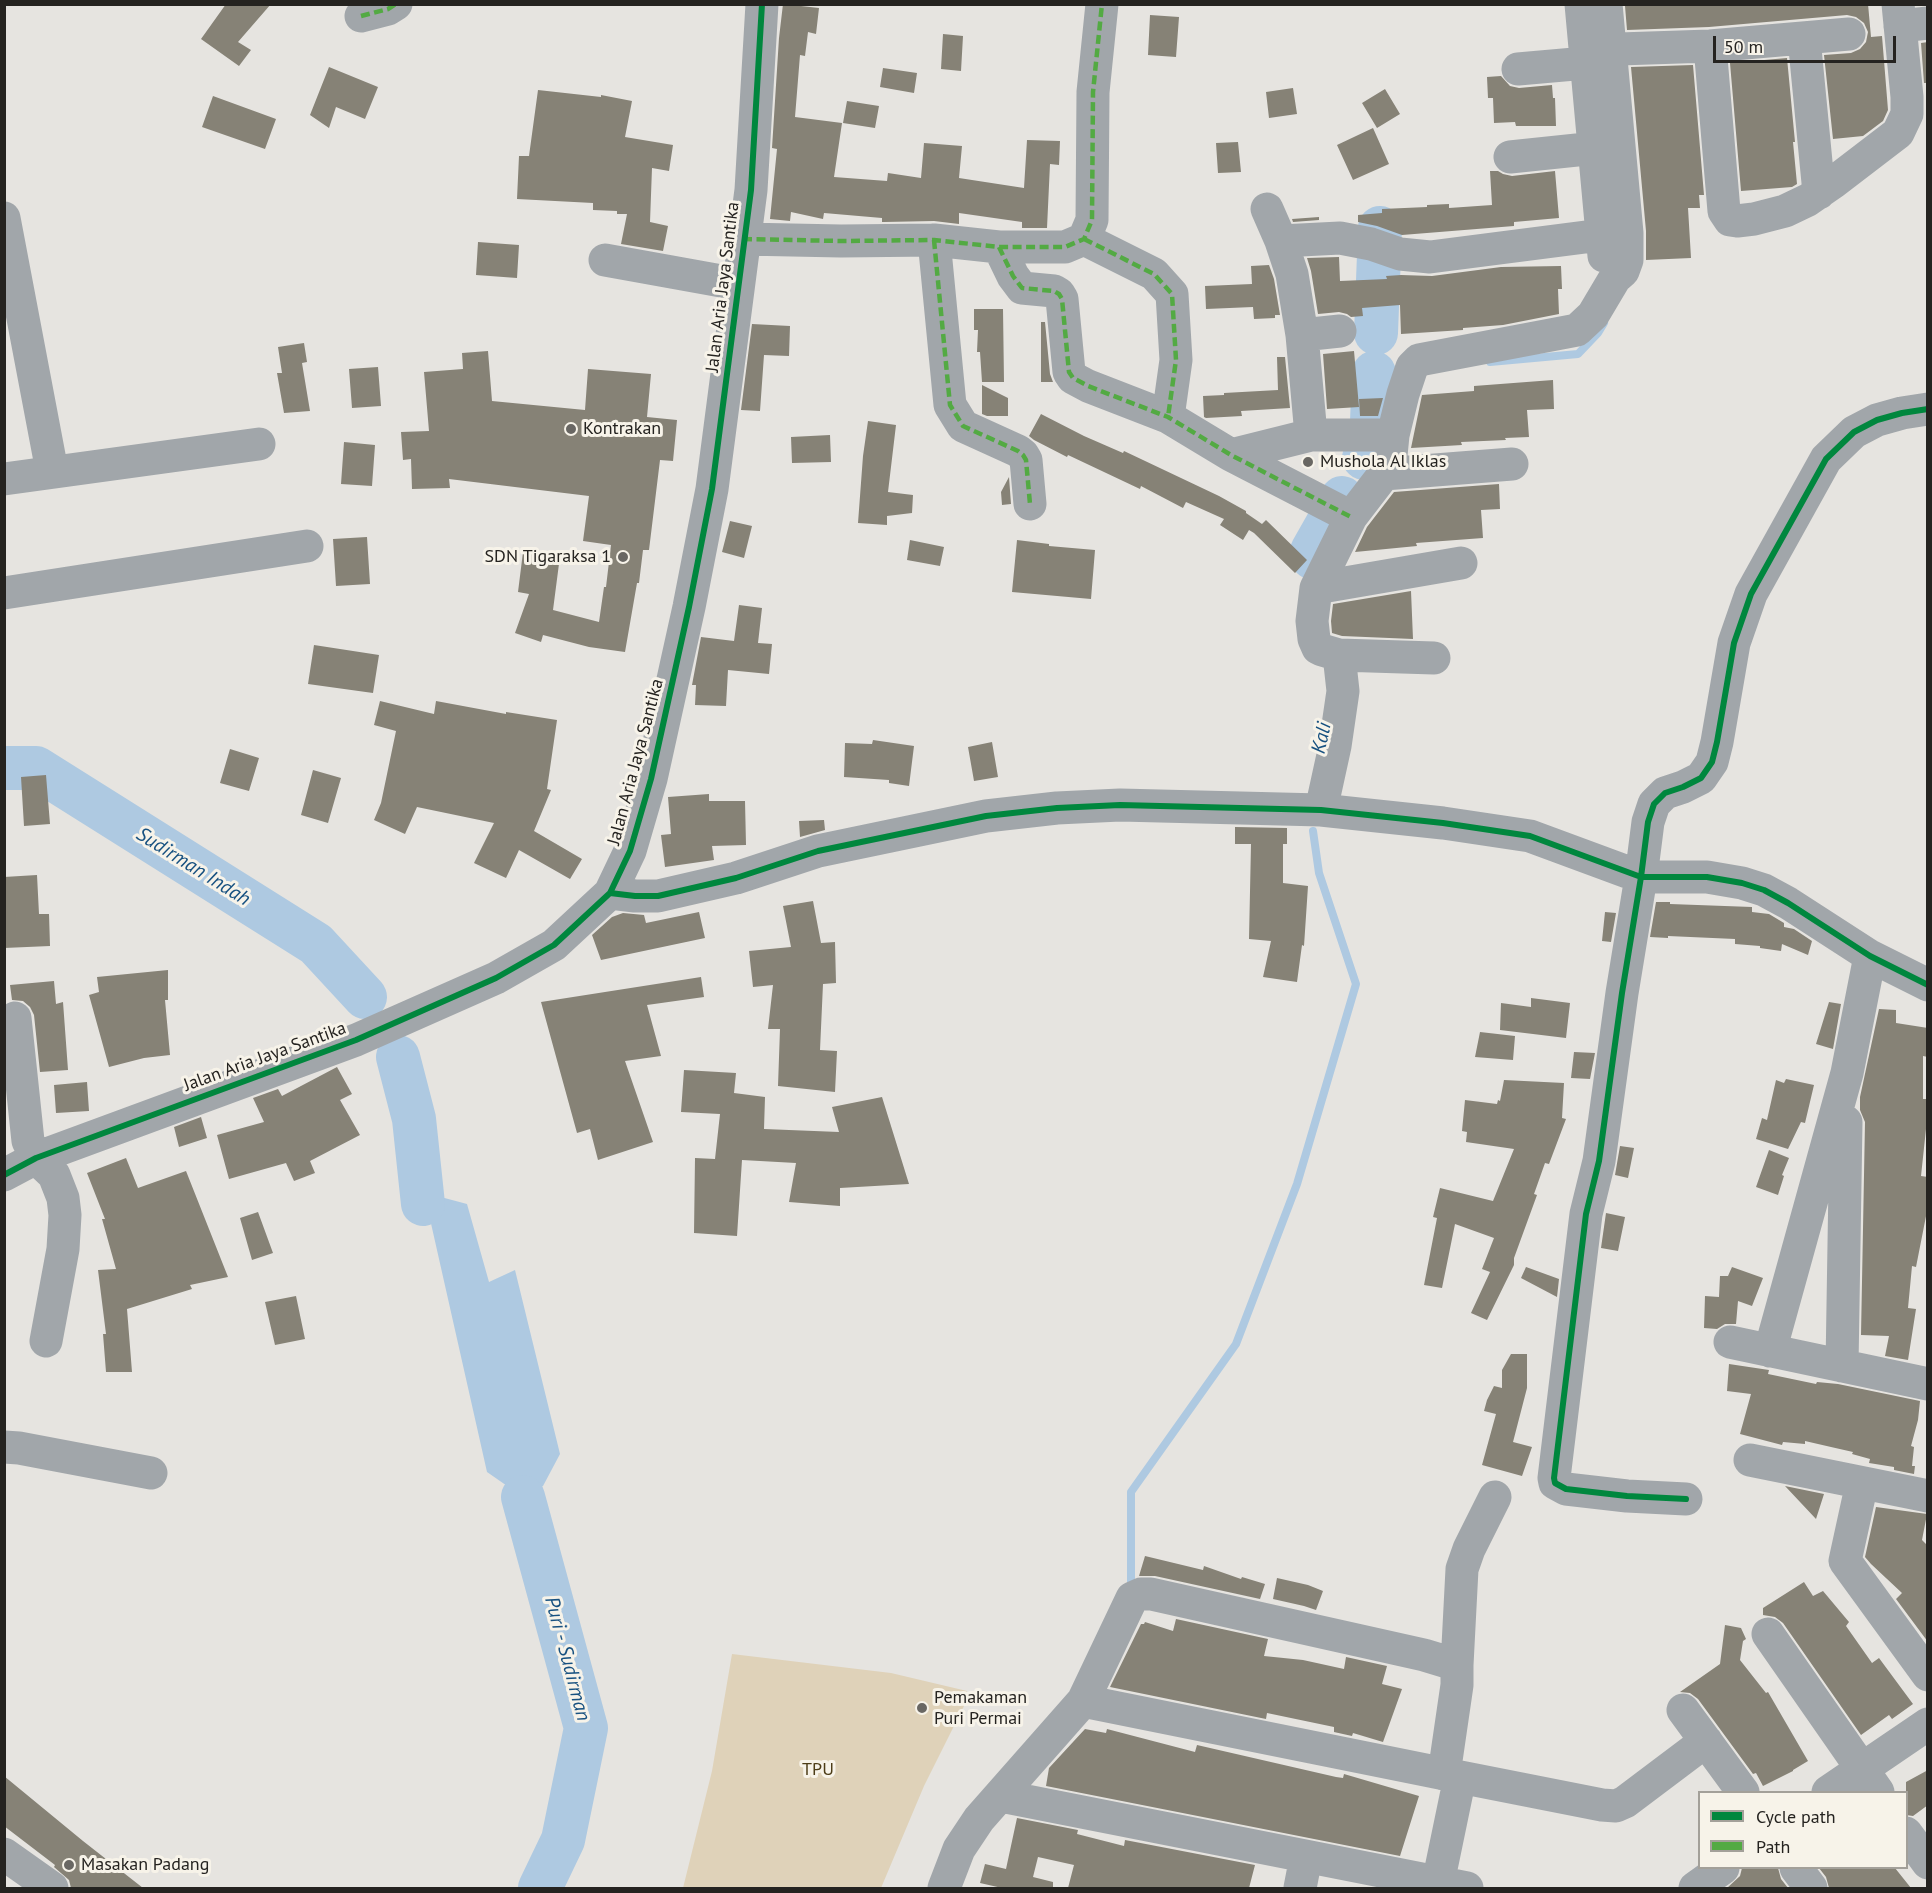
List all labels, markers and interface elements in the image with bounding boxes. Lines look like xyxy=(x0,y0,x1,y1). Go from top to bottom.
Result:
scale bar xyxy=(1716,24,1899,62)
text: 50 m xyxy=(1724,35,1763,58)
street label: Jalan Aria Jaya Santika xyxy=(702,201,744,373)
place label: Kontrakan xyxy=(583,418,661,440)
marker: Kontrakan xyxy=(564,422,578,436)
place label: Mushola Al Iklas xyxy=(1320,451,1446,473)
marker: Mushola Al Iklas xyxy=(1301,455,1315,469)
place label: SDN Tigaraksa 1 xyxy=(485,546,611,568)
marker: SDN Tigaraksa 1 xyxy=(616,550,630,564)
street label: Jalan Aria Jaya Santika xyxy=(603,676,669,848)
water label: Kali xyxy=(1307,720,1337,756)
water label: Sudirman Indah xyxy=(132,823,254,911)
street label: Jalan Aria Jaya Santika xyxy=(181,1018,349,1096)
water label: Puri - Sudirman xyxy=(539,1594,595,1724)
place label: Pemakaman Puri Permai xyxy=(934,1687,1027,1730)
marker: Pemakaman Puri Permai xyxy=(915,1701,929,1715)
park label: TPU xyxy=(802,1759,834,1781)
legend xyxy=(1698,1791,1908,1869)
text: Cycle path xyxy=(1756,1805,1836,1828)
text: Path xyxy=(1756,1835,1790,1858)
place label: Masakan Padang xyxy=(81,1854,209,1876)
marker: Masakan Padang xyxy=(62,1858,76,1872)

